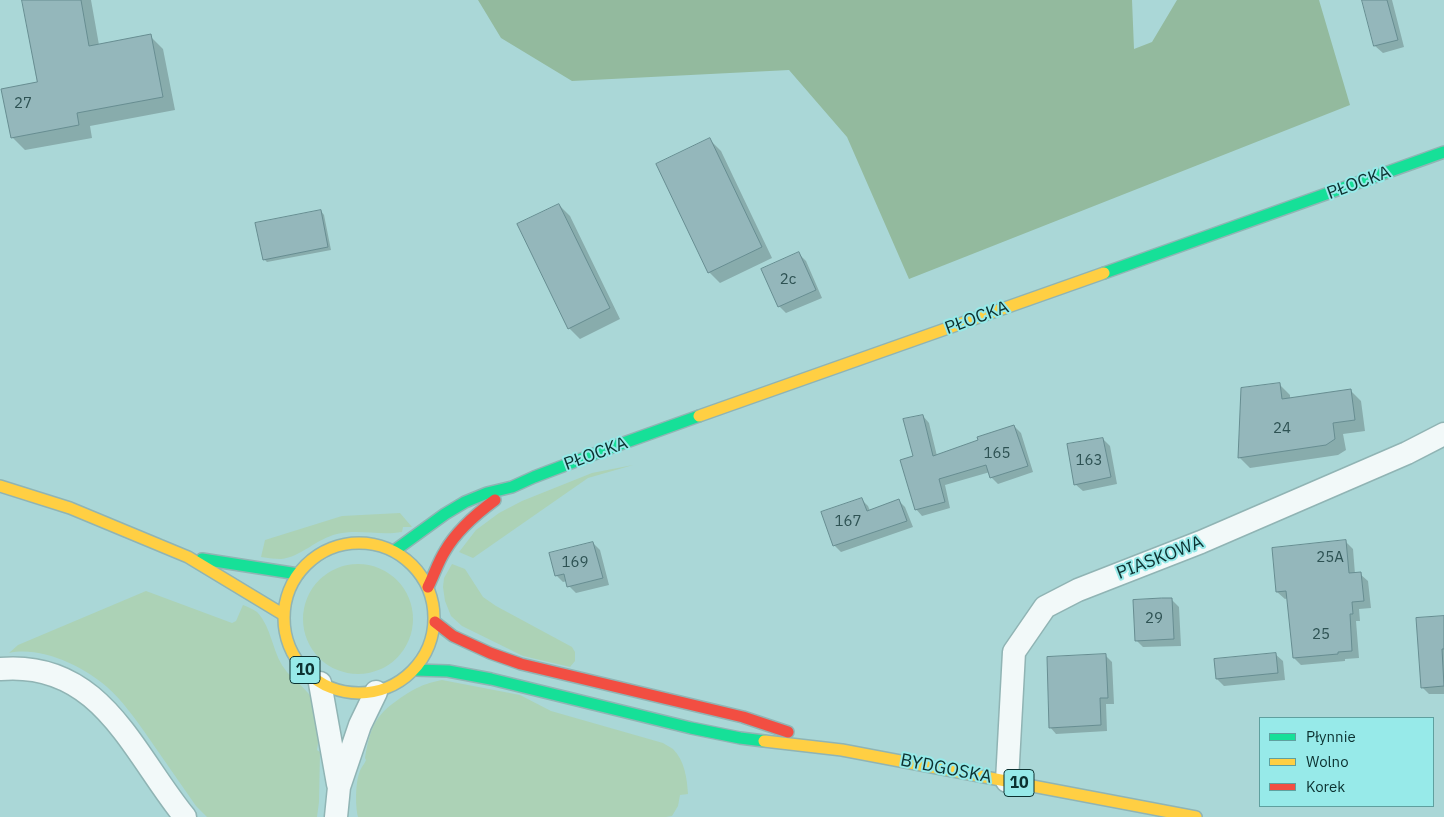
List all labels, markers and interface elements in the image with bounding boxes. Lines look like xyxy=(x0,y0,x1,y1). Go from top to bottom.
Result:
house number: 27 xyxy=(14,95,32,113)
street label: PŁOCKA xyxy=(1324,161,1394,205)
house number: 2c xyxy=(780,271,796,289)
street label: PŁOCKA xyxy=(942,296,1012,340)
house number: 24 xyxy=(1273,420,1291,438)
street label: PŁOCKA xyxy=(561,432,631,476)
house number: 165 xyxy=(984,445,1010,463)
house number: 163 xyxy=(1076,452,1102,470)
house number: 167 xyxy=(835,513,861,531)
street label: PIASKOWA xyxy=(1114,532,1206,584)
house number: 25A xyxy=(1316,549,1344,567)
house number: 169 xyxy=(562,554,588,572)
house number: 29 xyxy=(1145,610,1163,628)
house number: 25 xyxy=(1312,626,1330,644)
road number: 10 xyxy=(290,656,320,684)
legend xyxy=(1259,717,1434,807)
text: Płynnie xyxy=(1306,727,1356,746)
street label: BYDGOSKA xyxy=(898,750,994,788)
text: Wolno xyxy=(1306,752,1349,771)
road number: 10 xyxy=(1004,770,1034,796)
text: Korek xyxy=(1306,777,1345,796)

